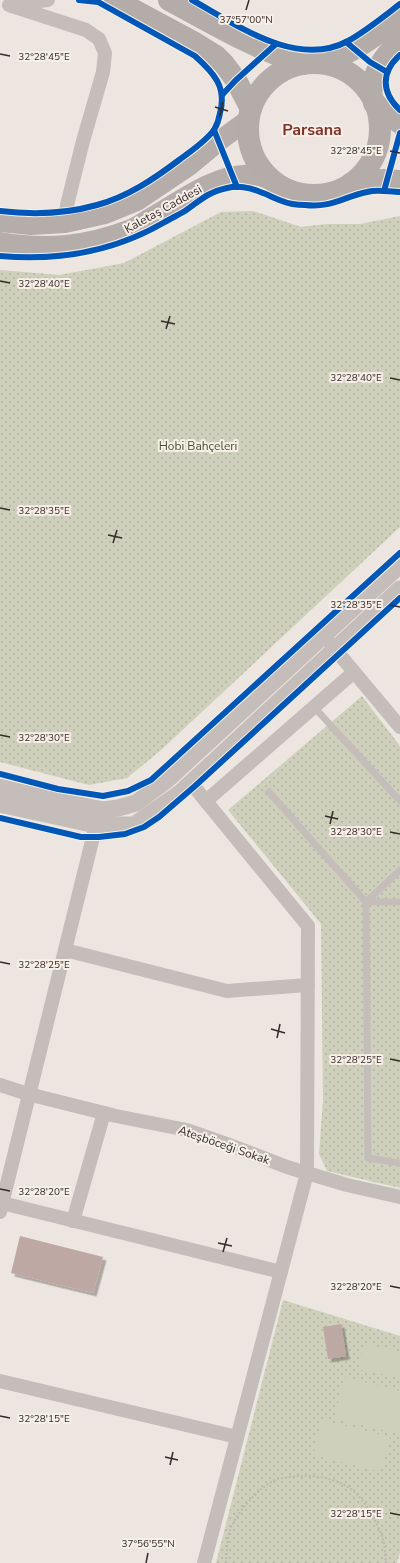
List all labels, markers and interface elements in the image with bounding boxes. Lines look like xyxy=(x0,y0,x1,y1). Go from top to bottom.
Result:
text: 37°57'00"N xyxy=(219,13,273,27)
text: 32°28'45"E xyxy=(18,50,70,64)
district label: Parsana xyxy=(282,119,342,141)
text: 32°28'45"E xyxy=(330,144,382,158)
street label: Kaletaş Caddesi xyxy=(121,181,205,237)
text: 32°28'40"E xyxy=(18,277,70,291)
text: 32°28'40"E xyxy=(330,371,382,385)
park label: Hobi Bahçeleri xyxy=(159,438,237,454)
text: 32°28'35"E xyxy=(18,504,70,518)
text: 32°28'35"E xyxy=(330,598,382,612)
text: 32°28'30"E xyxy=(18,731,70,745)
text: 32°28'30"E xyxy=(330,825,382,839)
text: 32°28'25"E xyxy=(18,958,70,972)
text: 32°28'25"E xyxy=(330,1053,382,1067)
street label: Ateşböceği Sokak xyxy=(176,1122,273,1168)
text: 32°28'20"E xyxy=(18,1185,70,1199)
text: 32°28'20"E xyxy=(330,1280,382,1294)
text: 32°28'15"E xyxy=(18,1412,70,1426)
text: 32°28'15"E xyxy=(330,1507,382,1521)
text: 37°56'55"N xyxy=(121,1537,175,1551)

